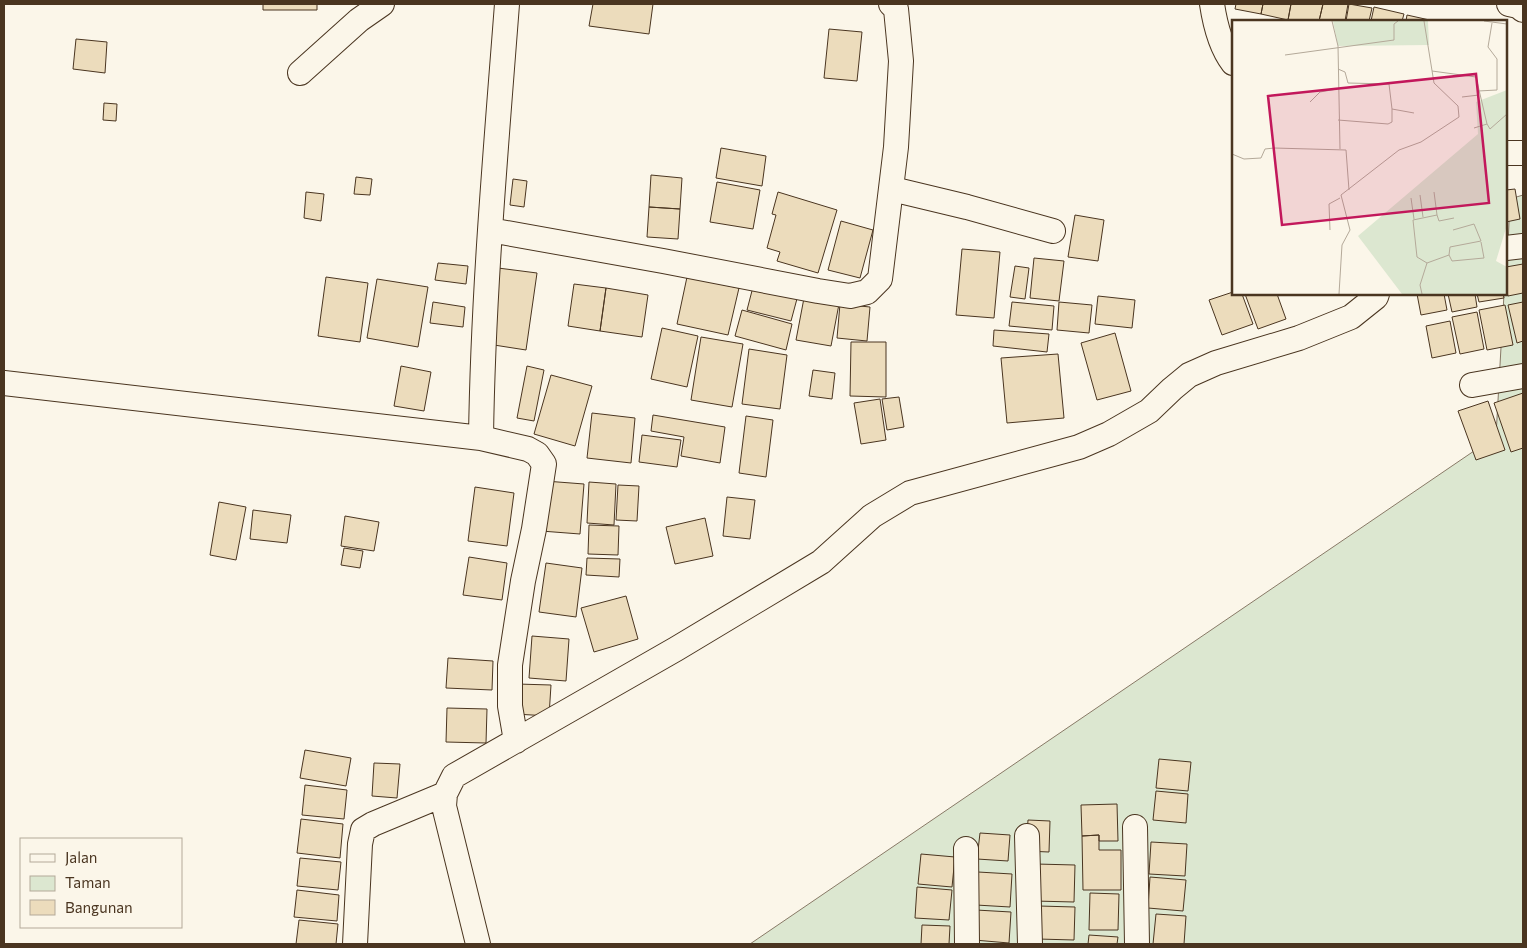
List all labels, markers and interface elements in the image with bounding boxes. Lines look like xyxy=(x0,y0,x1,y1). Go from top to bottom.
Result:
inset map xyxy=(1232,20,1507,295)
legend xyxy=(20,838,182,928)
text: Jalan xyxy=(65,848,97,866)
text: Taman xyxy=(65,873,111,891)
text: Bangunan xyxy=(65,898,133,916)

